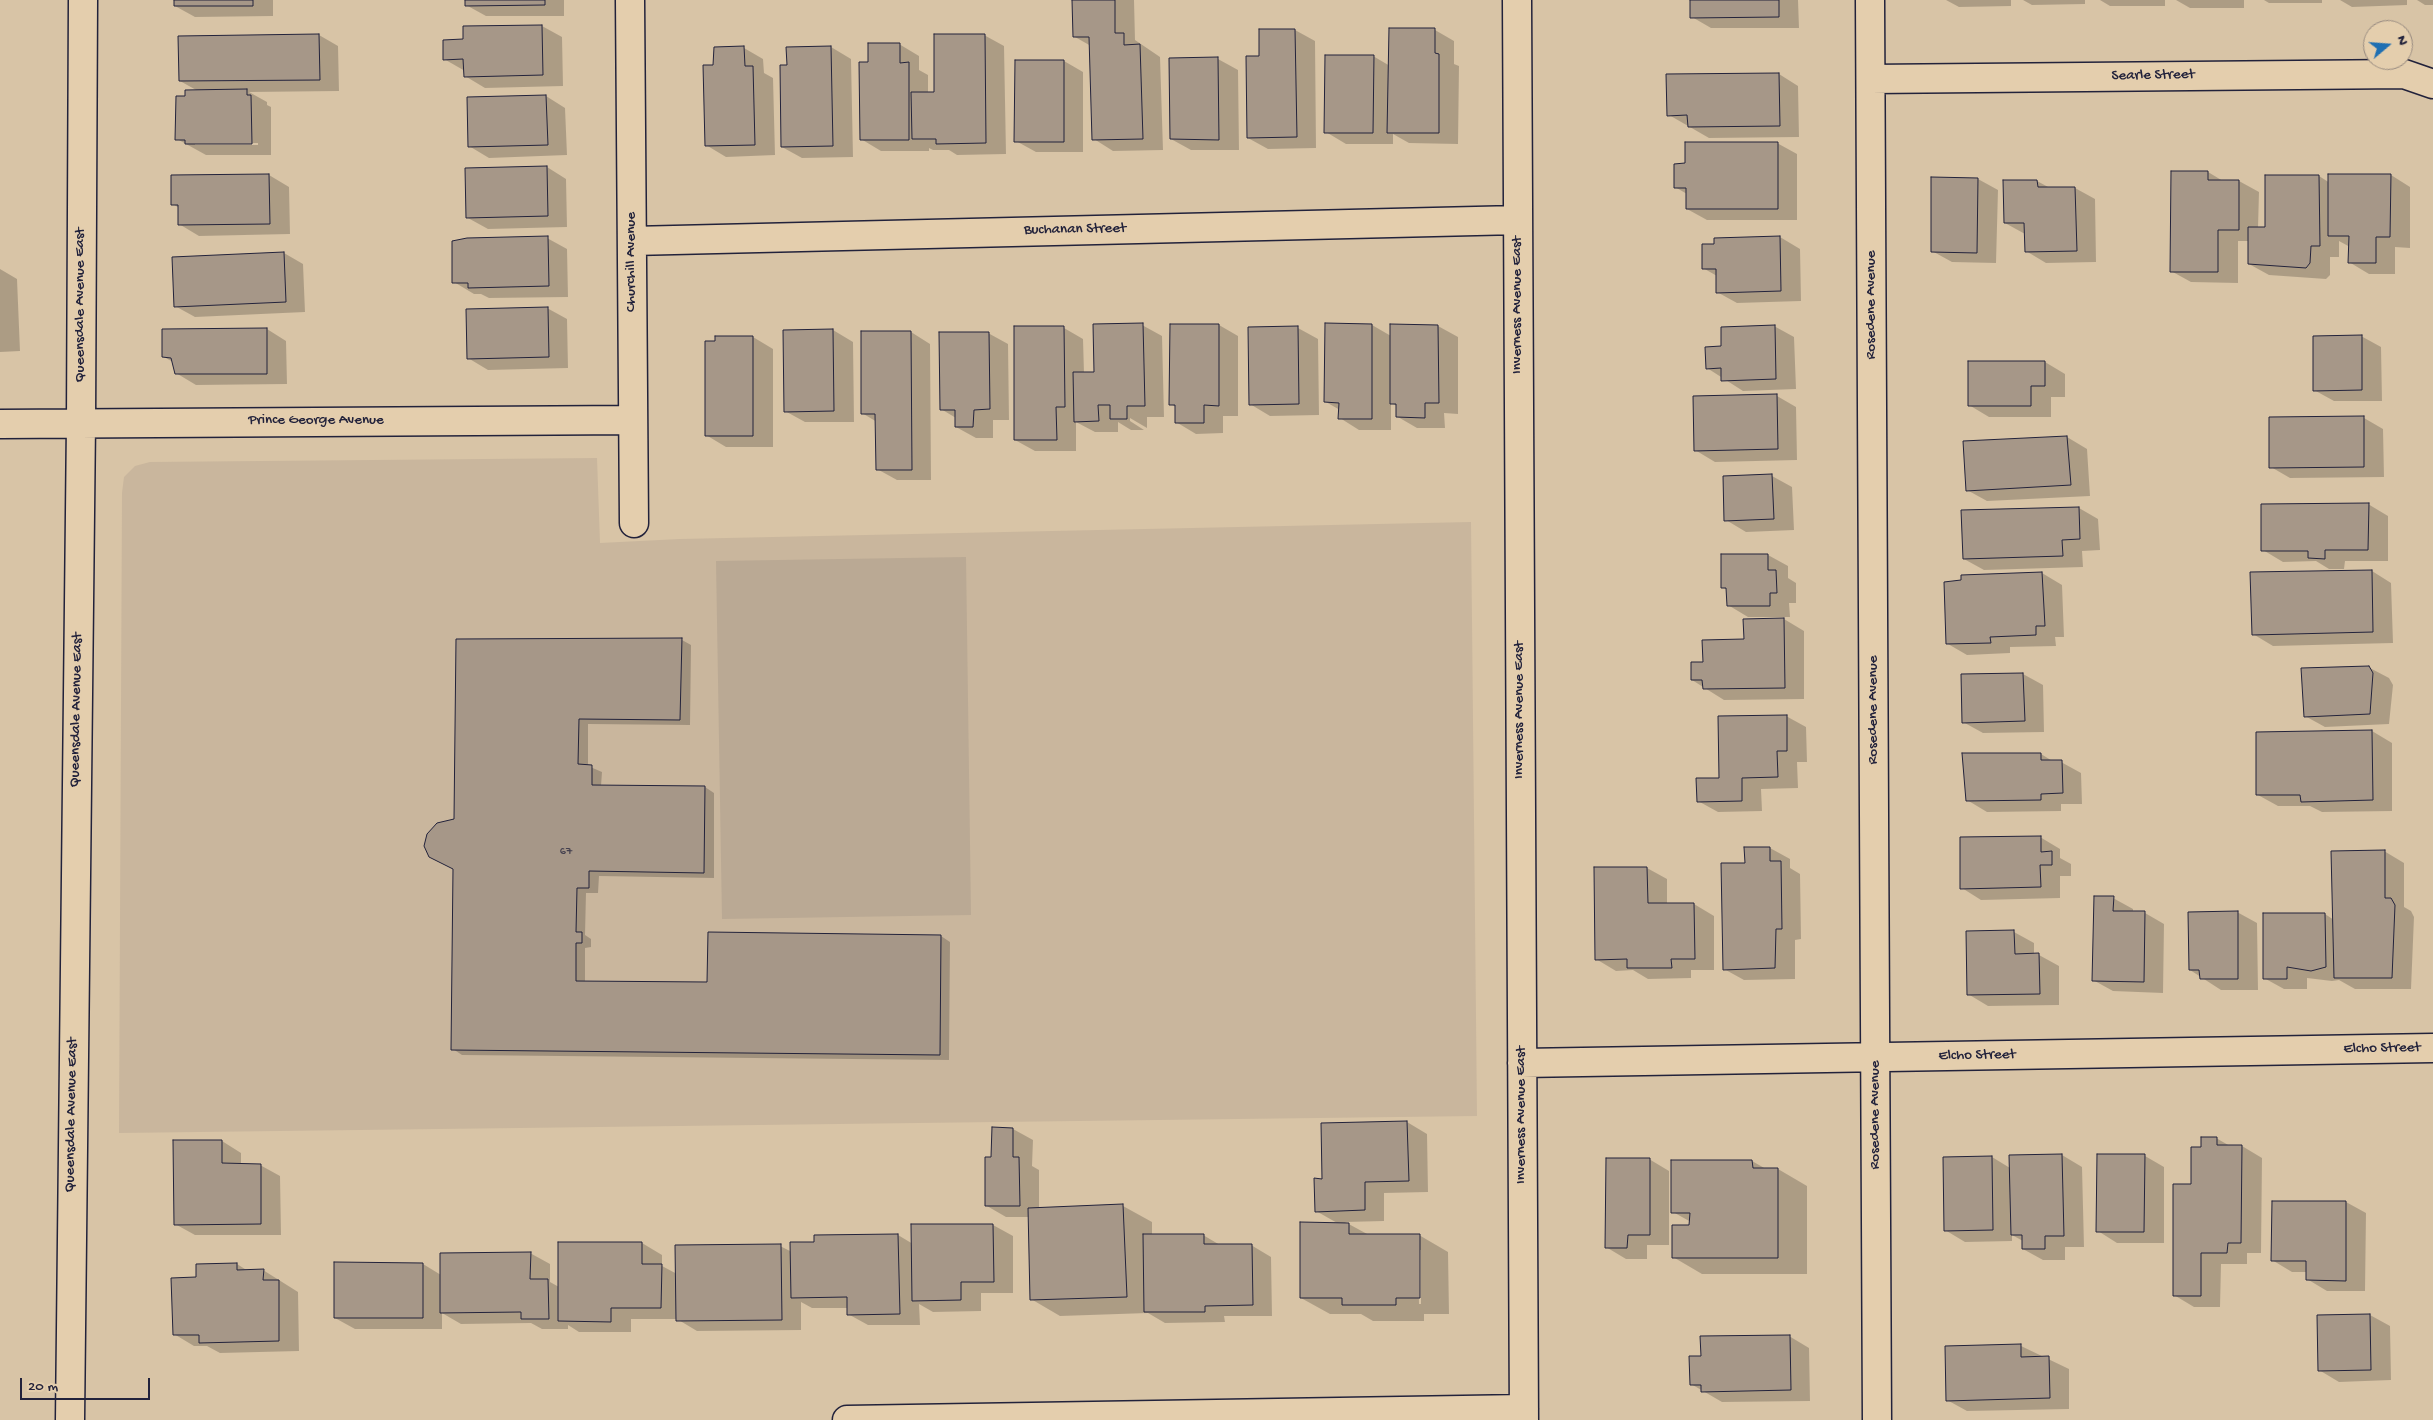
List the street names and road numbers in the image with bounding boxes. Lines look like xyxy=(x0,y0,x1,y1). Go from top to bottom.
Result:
street label: Searle Street xyxy=(2111,66,2195,86)
street label: Churchill Avenue xyxy=(623,212,641,312)
street label: Buchanan Street xyxy=(1024,220,1126,240)
street label: Queensdale Avenue East xyxy=(72,228,90,382)
street label: Inverness Avenue East xyxy=(1509,236,1527,374)
street label: Rosedene Avenue xyxy=(1863,251,1881,359)
street label: Prince George Avenue xyxy=(248,412,384,430)
street label: Queensdale Avenue East xyxy=(67,632,87,788)
street label: Inverness Avenue East xyxy=(1511,641,1529,779)
street label: Rosedene Avenue xyxy=(1865,656,1883,764)
street label: Queensdale Avenue East xyxy=(62,1037,82,1193)
street label: Elcho Street xyxy=(2343,1039,2421,1059)
street label: Inverness Avenue East xyxy=(1513,1046,1531,1184)
street label: Elcho Street xyxy=(1938,1046,2016,1066)
street label: Rosedene Avenue xyxy=(1867,1061,1885,1169)

